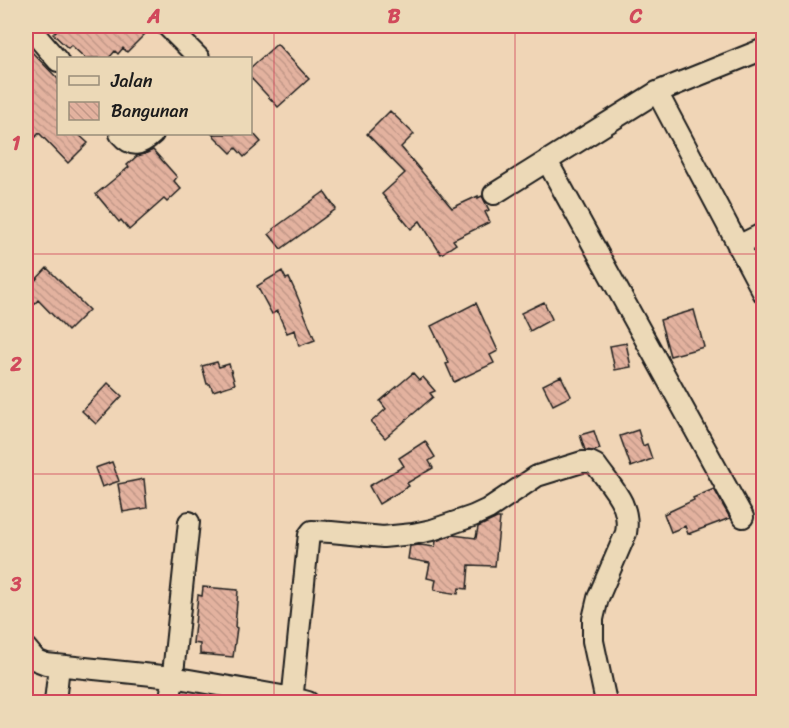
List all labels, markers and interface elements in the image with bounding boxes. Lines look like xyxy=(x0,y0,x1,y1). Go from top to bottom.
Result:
text: A xyxy=(146,0,161,34)
text: B xyxy=(388,0,401,34)
text: C xyxy=(629,0,643,34)
legend xyxy=(57,57,252,135)
text: Jalan xyxy=(110,65,153,97)
text: Bangunan xyxy=(111,95,189,127)
text: 1 xyxy=(12,126,21,161)
text: 2 xyxy=(9,347,22,382)
text: 3 xyxy=(10,567,22,602)

